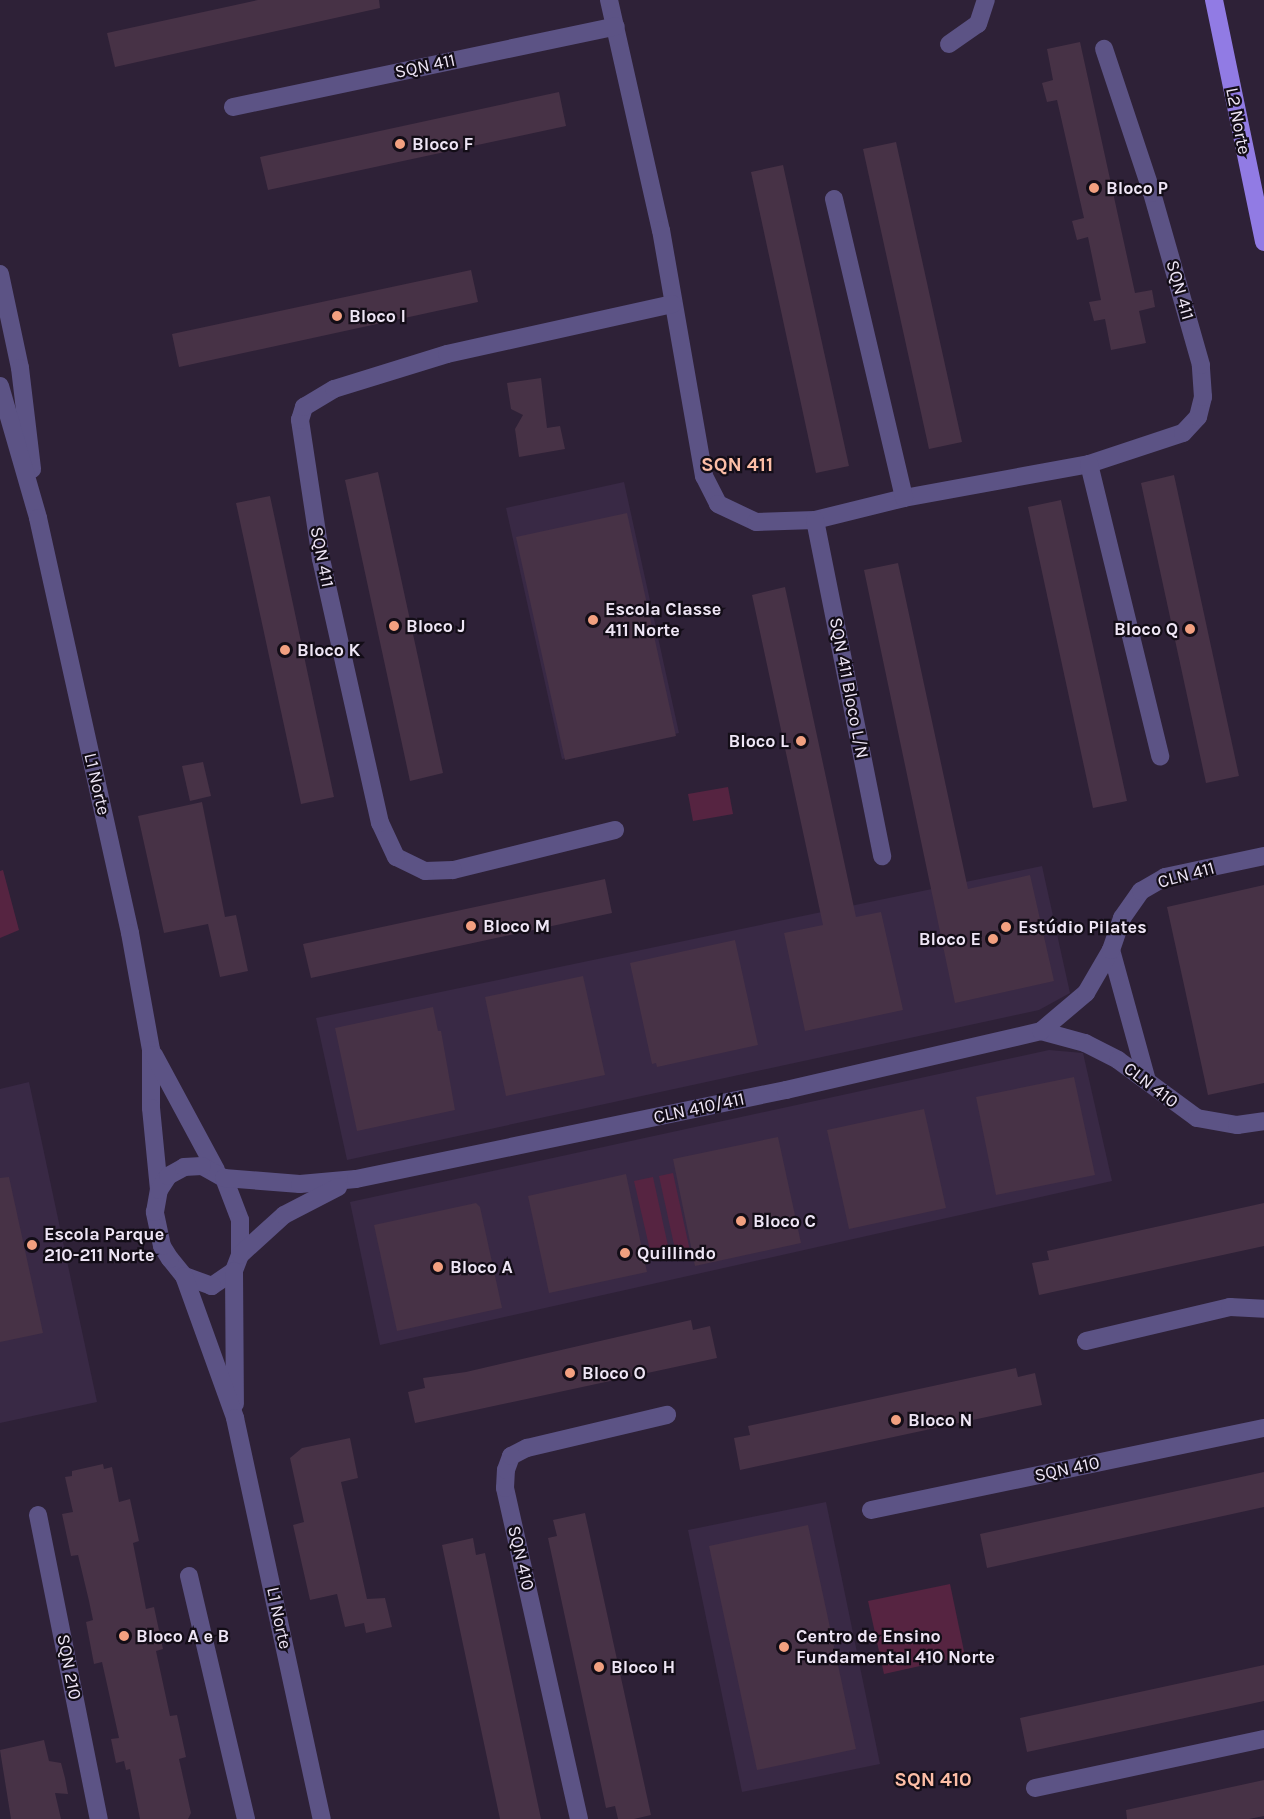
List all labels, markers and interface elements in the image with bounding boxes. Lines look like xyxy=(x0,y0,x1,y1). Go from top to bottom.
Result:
street label: SQN 411 xyxy=(393,49,457,83)
street label: L2 Norte xyxy=(1221,86,1255,156)
place label: Bloco F xyxy=(412,133,473,155)
marker: Bloco F xyxy=(393,137,407,151)
place label: Bloco P xyxy=(1106,177,1168,199)
marker: Bloco P xyxy=(1087,181,1101,195)
street label: SQN 411 xyxy=(1161,258,1199,322)
place label: Bloco I xyxy=(349,305,406,327)
marker: Bloco I xyxy=(330,309,344,323)
district label: SQN 411 xyxy=(701,452,773,476)
street label: SQN 411 xyxy=(306,525,338,589)
place label: Escola Classe 411 Norte xyxy=(605,599,721,642)
marker: Escola Classe 411 Norte xyxy=(586,613,600,627)
place label: Bloco J xyxy=(406,615,466,637)
street label: SQN 411 Bloco L/N xyxy=(825,616,873,760)
place label: Bloco Q xyxy=(1114,618,1178,640)
marker: Bloco J xyxy=(387,619,401,633)
marker: Bloco Q xyxy=(1183,622,1197,636)
place label: Bloco K xyxy=(297,639,360,661)
marker: Bloco K xyxy=(278,643,292,657)
place label: Bloco L xyxy=(729,730,789,752)
marker: Bloco L xyxy=(794,734,808,748)
street label: L1 Norte xyxy=(79,751,115,817)
street label: CLN 411 xyxy=(1155,857,1217,893)
place label: Bloco M xyxy=(483,915,550,937)
place label: Estúdio Pilates xyxy=(1018,916,1147,938)
marker: Bloco M xyxy=(464,919,478,933)
marker: Estúdio Pilates xyxy=(999,920,1013,934)
place label: Bloco E xyxy=(919,928,981,950)
marker: Bloco E xyxy=(986,932,1000,946)
street label: CLN 410 xyxy=(1119,1058,1183,1112)
street label: CLN 410/411 xyxy=(652,1088,746,1128)
place label: Bloco C xyxy=(753,1210,816,1232)
marker: Bloco C xyxy=(734,1214,748,1228)
place label: Escola Parque 210-211 Norte xyxy=(44,1224,164,1266)
marker: Escola Parque 210-211 Norte xyxy=(25,1238,39,1252)
place label: Quillindo xyxy=(637,1242,716,1264)
marker: Quillindo xyxy=(618,1246,632,1260)
place label: Bloco A xyxy=(450,1256,513,1278)
marker: Bloco A xyxy=(431,1260,445,1274)
place label: Bloco O xyxy=(582,1362,646,1384)
marker: Bloco O xyxy=(563,1366,577,1380)
place label: Bloco N xyxy=(908,1409,973,1431)
marker: Bloco N xyxy=(889,1413,903,1427)
street label: SQN 410 xyxy=(1033,1452,1101,1486)
street label: SQN 410 xyxy=(503,1523,539,1593)
street label: L1 Norte xyxy=(262,1585,296,1651)
place label: Bloco A e B xyxy=(136,1625,229,1647)
place label: Centro de Ensino Fundamental 410 Norte xyxy=(796,1626,995,1668)
marker: Bloco A e B xyxy=(117,1629,131,1643)
street label: SQN 210 xyxy=(52,1632,86,1702)
marker: Centro de Ensino Fundamental 410 Norte xyxy=(777,1640,791,1654)
place label: Bloco H xyxy=(611,1656,675,1678)
marker: Bloco H xyxy=(592,1660,606,1674)
district label: SQN 410 xyxy=(894,1767,972,1791)

